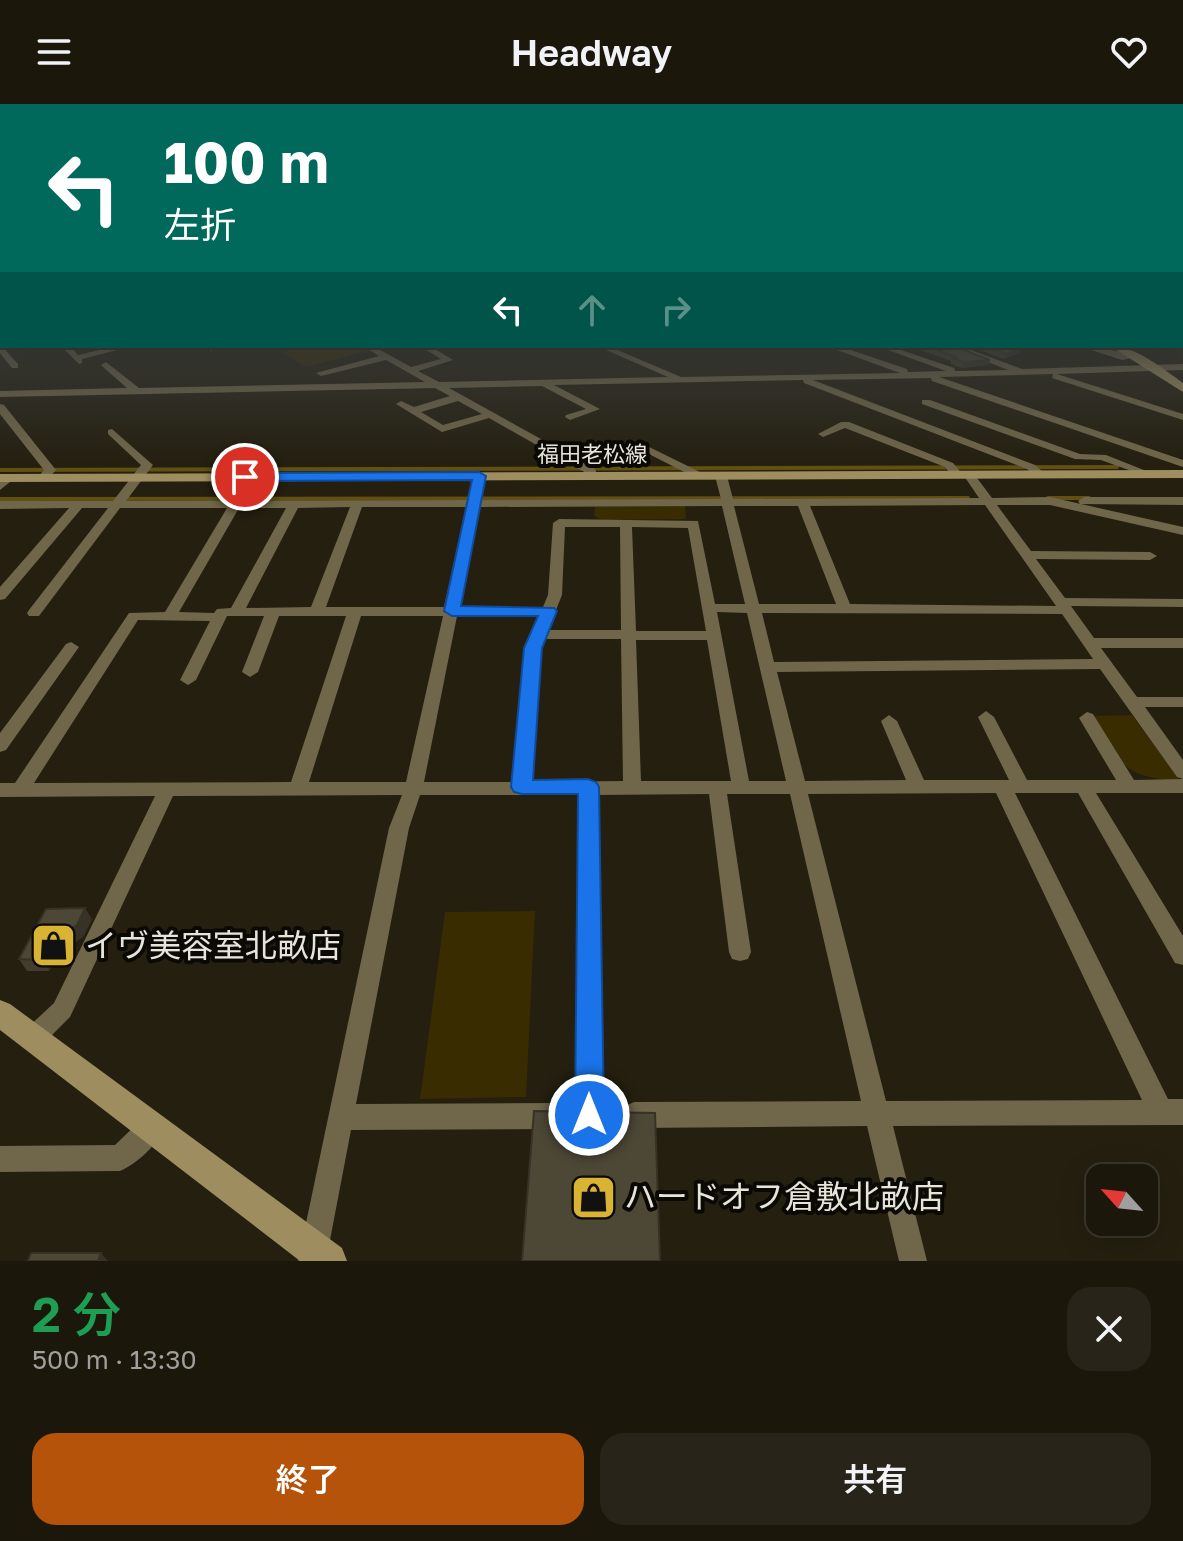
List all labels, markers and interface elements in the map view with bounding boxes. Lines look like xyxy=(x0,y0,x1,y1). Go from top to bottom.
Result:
icon: menu xyxy=(32,30,76,74)
icon: heart xyxy=(1107,30,1151,74)
text: Headway xyxy=(511,31,672,74)
text: 100 m xyxy=(164,128,329,195)
icon: left xyxy=(32,136,136,240)
text: 左折 xyxy=(164,203,236,246)
icon: left xyxy=(486,288,530,332)
icon: ahead xyxy=(570,288,614,332)
icon: right xyxy=(654,288,698,332)
street label: 福田老松線 xyxy=(537,440,647,467)
pin xyxy=(211,443,279,511)
icon: arrive xyxy=(223,455,267,499)
shop icon: イヴ美容室北畝店 xyxy=(30,922,78,970)
place label: イヴ美容室北畝店 xyxy=(85,926,341,964)
position arrow xyxy=(547,1073,631,1157)
north arrow xyxy=(1086,1164,1158,1236)
map controls xyxy=(1086,1164,1158,1236)
shop icon: ハードオフ倉敷北畝店 xyxy=(569,1173,617,1221)
place label: ハードオフ倉敷北畝店 xyxy=(624,1177,944,1215)
text: 2 分 xyxy=(32,1285,121,1343)
button: close xyxy=(1067,1287,1151,1371)
text: 500 m · 13:30 xyxy=(32,1344,197,1375)
button: 終了 xyxy=(32,1433,584,1525)
button: 共有 xyxy=(600,1433,1151,1525)

